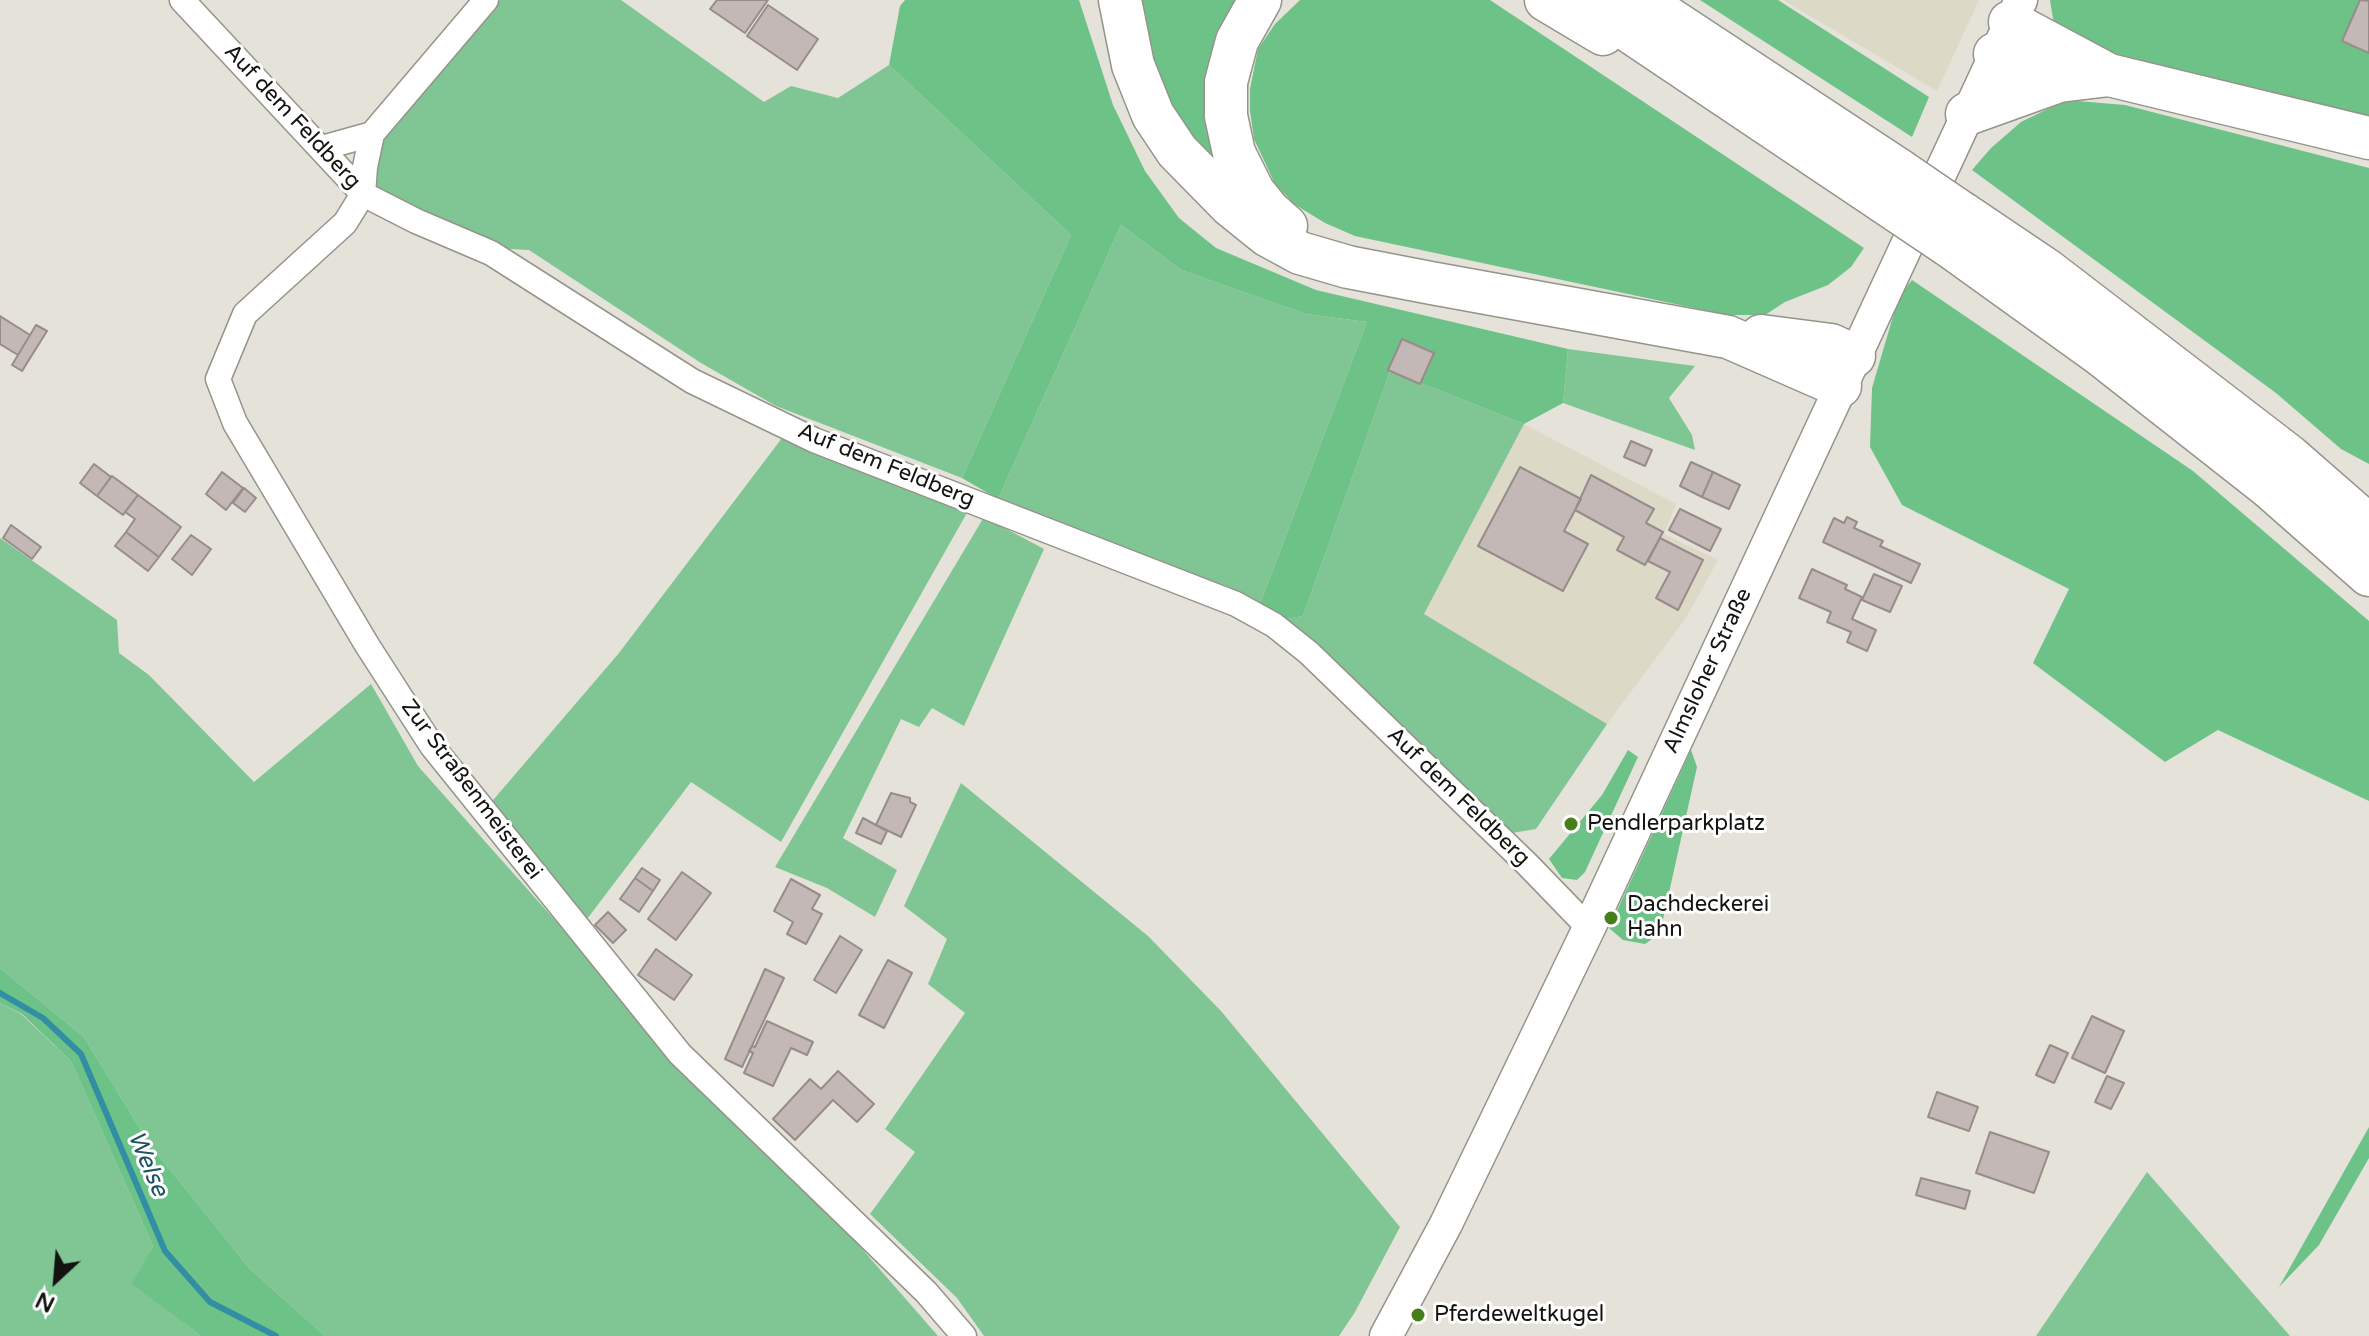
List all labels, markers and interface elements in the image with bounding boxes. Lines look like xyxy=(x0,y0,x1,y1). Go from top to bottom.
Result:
street label: Auf dem Feldberg xyxy=(218,39,366,195)
street label: Auf dem Feldberg xyxy=(794,418,978,514)
street label: Almsloher Straße xyxy=(1658,584,1758,758)
street label: Zur Straßenmeisterei xyxy=(395,695,547,885)
street label: Auf dem Feldberg xyxy=(1381,722,1535,872)
place label: Pendlerparkplatz xyxy=(1587,811,1765,837)
marker: Pendlerparkplatz xyxy=(1562,815,1580,833)
place label: Dachdeckerei Hahn xyxy=(1627,892,1769,944)
marker: Dachdeckerei Hahn xyxy=(1602,909,1620,927)
water label: Welse xyxy=(120,1127,174,1201)
north arrow xyxy=(16,1240,96,1320)
text: N xyxy=(32,1286,59,1317)
place label: Pferdeweltkugel xyxy=(1434,1302,1604,1328)
marker: Pferdeweltkugel xyxy=(1409,1306,1427,1324)

